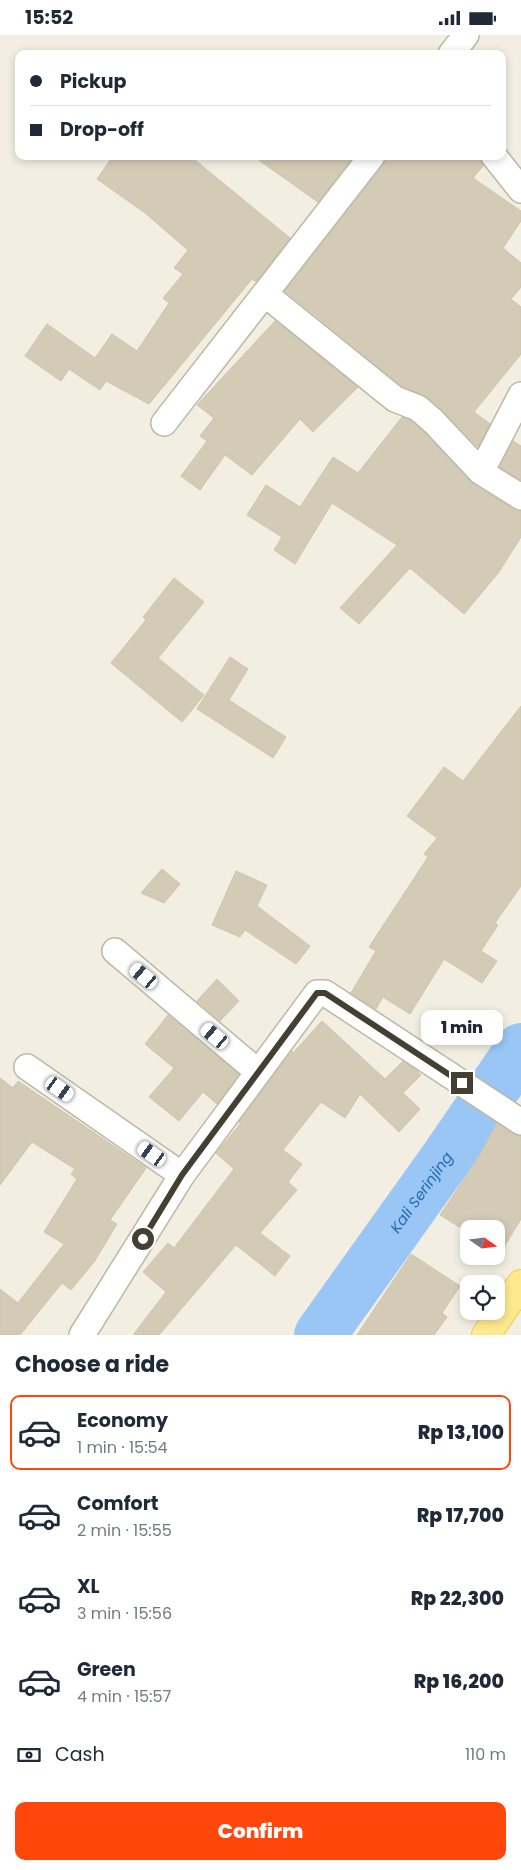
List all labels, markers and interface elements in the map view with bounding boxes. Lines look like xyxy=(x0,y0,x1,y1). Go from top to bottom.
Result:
text: 15:52 xyxy=(25,4,73,31)
text: Pickup xyxy=(60,68,126,95)
text: Drop-off xyxy=(60,116,144,143)
car xyxy=(127,961,160,991)
callout: 1 min xyxy=(421,1011,503,1045)
text: 1 min xyxy=(441,1016,483,1039)
car xyxy=(198,1021,231,1051)
route end xyxy=(451,1072,473,1094)
car xyxy=(43,1074,76,1104)
car xyxy=(135,1139,168,1169)
water label: Kali Serinjing xyxy=(385,1147,457,1237)
north arrow xyxy=(460,1220,505,1265)
map controls xyxy=(460,1220,505,1320)
route start xyxy=(132,1228,154,1250)
button: locate xyxy=(460,1275,505,1320)
text: Choose a ride xyxy=(15,1349,169,1380)
text: Economy xyxy=(77,1407,168,1434)
icon: car xyxy=(17,1410,62,1455)
text: Rp 13,100 xyxy=(418,1419,504,1446)
text: 1 min · 15:54 xyxy=(77,1436,168,1459)
text: Comfort xyxy=(77,1490,159,1517)
icon: car xyxy=(17,1493,62,1538)
text: Rp 17,700 xyxy=(417,1502,504,1529)
text: 2 min · 15:55 xyxy=(77,1519,172,1542)
text: XL xyxy=(77,1573,100,1600)
icon: car xyxy=(17,1576,62,1621)
text: Rp 22,300 xyxy=(411,1585,504,1612)
text: 3 min · 15:56 xyxy=(77,1602,172,1625)
text: Green xyxy=(77,1656,136,1683)
icon: car xyxy=(17,1659,62,1704)
text: Rp 16,200 xyxy=(414,1668,504,1695)
text: 4 min · 15:57 xyxy=(77,1685,171,1708)
icon: cash xyxy=(15,1741,43,1769)
text: Cash xyxy=(55,1741,105,1768)
text: 110 m xyxy=(465,1743,506,1766)
button: Confirm xyxy=(15,1802,506,1860)

